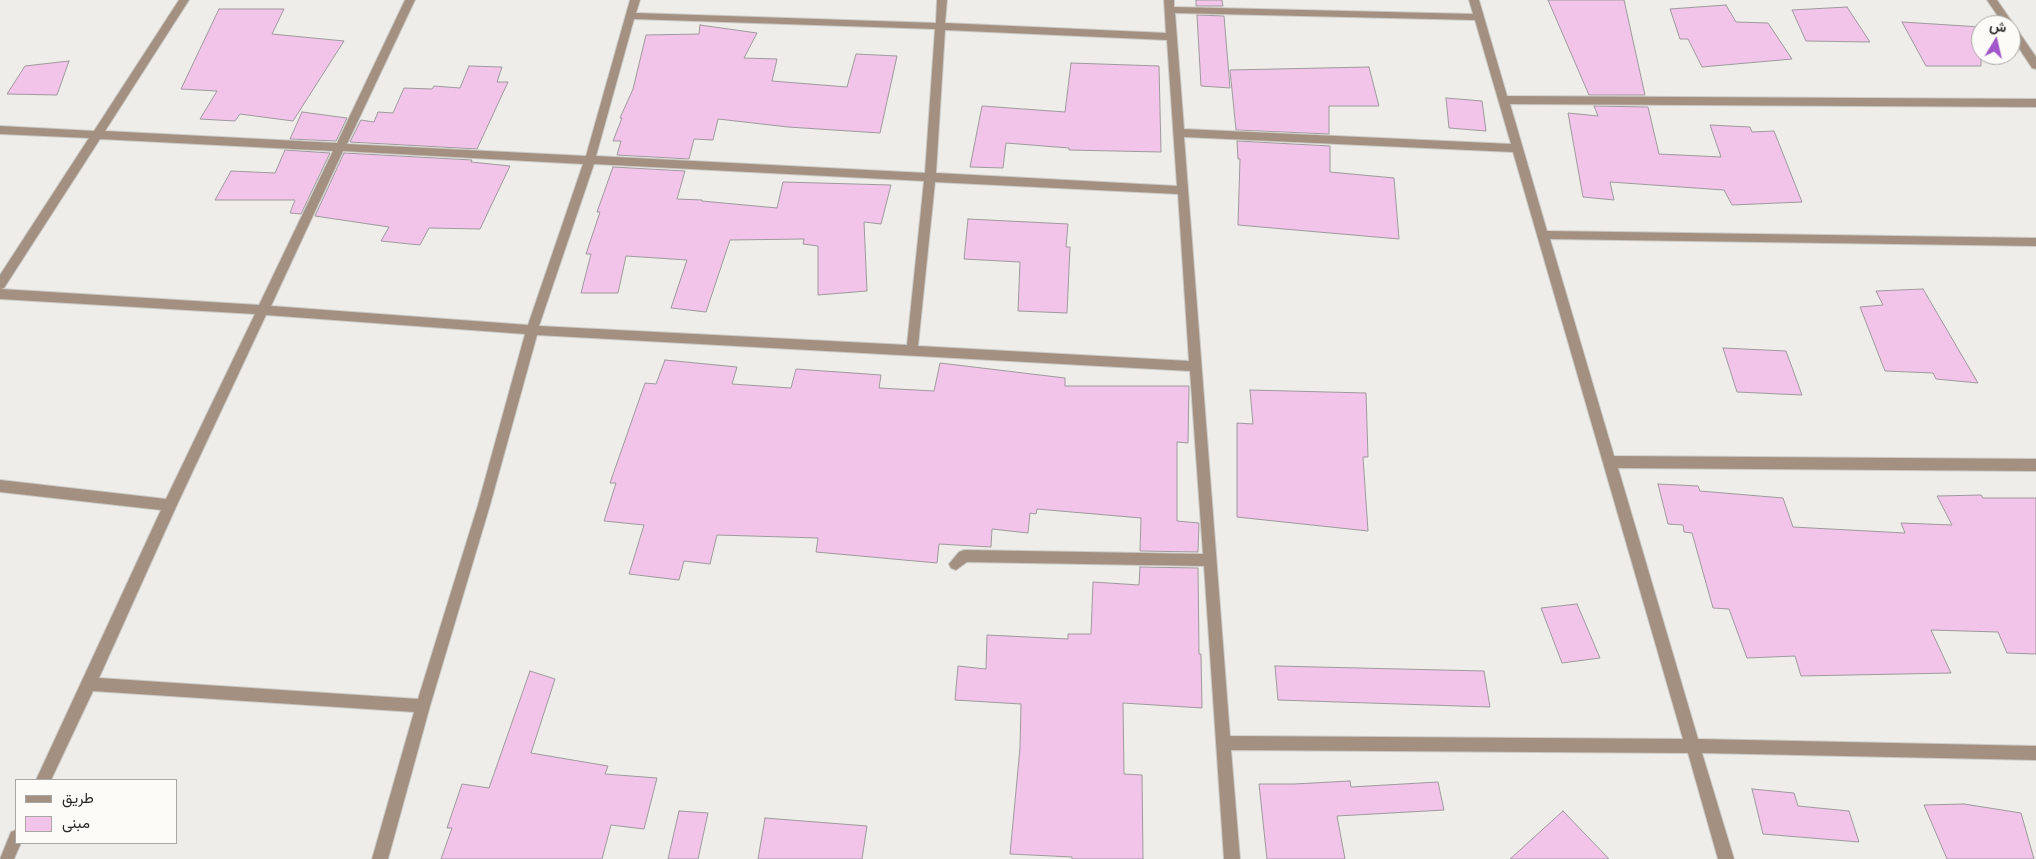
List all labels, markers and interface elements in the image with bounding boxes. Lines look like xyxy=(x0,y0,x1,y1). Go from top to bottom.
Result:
north arrow xyxy=(1971,15,2021,65)
text: ش xyxy=(1988,15,2008,36)
legend xyxy=(15,779,178,844)
text: طريق xyxy=(62,787,94,808)
text: مبنى xyxy=(62,812,90,833)

